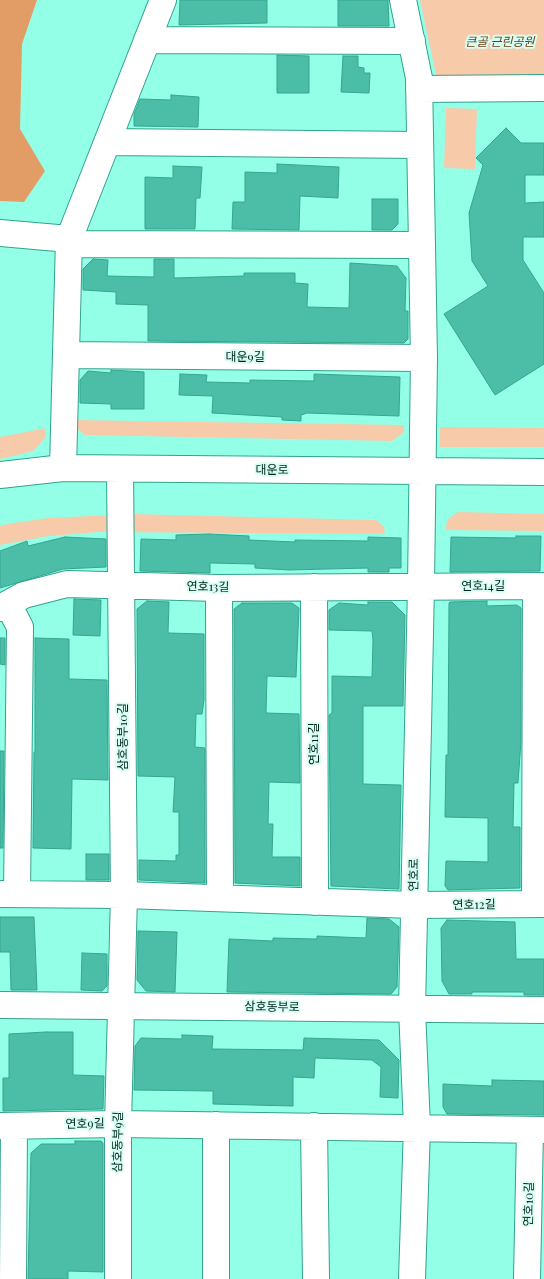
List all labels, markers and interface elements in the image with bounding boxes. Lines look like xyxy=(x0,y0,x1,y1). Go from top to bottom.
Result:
park label: 큰골 근린공원 xyxy=(465,35,535,49)
street label: 대운9길 xyxy=(225,350,265,364)
street label: 대운로 xyxy=(255,463,289,477)
street label: 연호13길 xyxy=(186,579,230,595)
street label: 연호14길 xyxy=(461,579,505,593)
street label: 삼호동부10길 xyxy=(116,704,130,770)
street label: 연호11길 xyxy=(307,723,321,765)
street label: 연호로 xyxy=(407,858,421,892)
street label: 연호12길 xyxy=(452,897,496,913)
street label: 삼호동부로 xyxy=(244,999,300,1015)
street label: 삼호동부9길 xyxy=(110,1111,126,1173)
street label: 연호9길 xyxy=(65,1116,105,1132)
street label: 연호10길 xyxy=(521,1181,537,1227)

